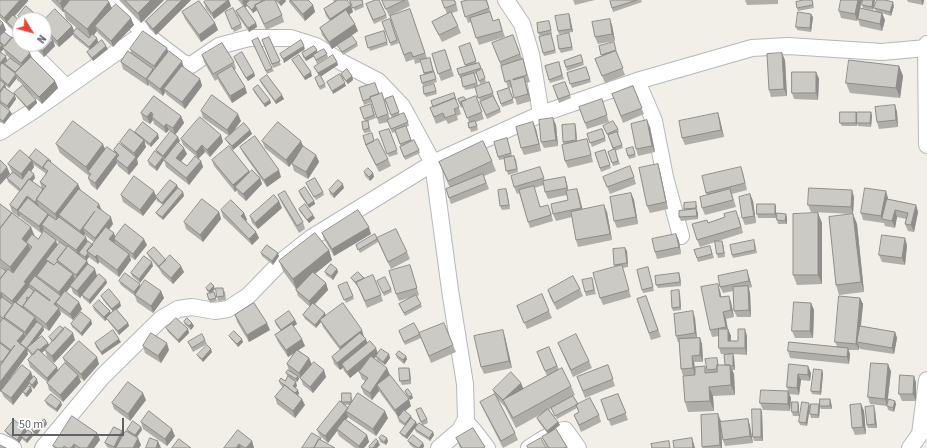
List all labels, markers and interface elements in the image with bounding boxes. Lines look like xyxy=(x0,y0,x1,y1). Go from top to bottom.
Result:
north arrow xyxy=(12,12,52,52)
text: N xyxy=(33,31,49,46)
scale bar xyxy=(14,410,126,436)
text: 50 m xyxy=(19,416,43,433)

